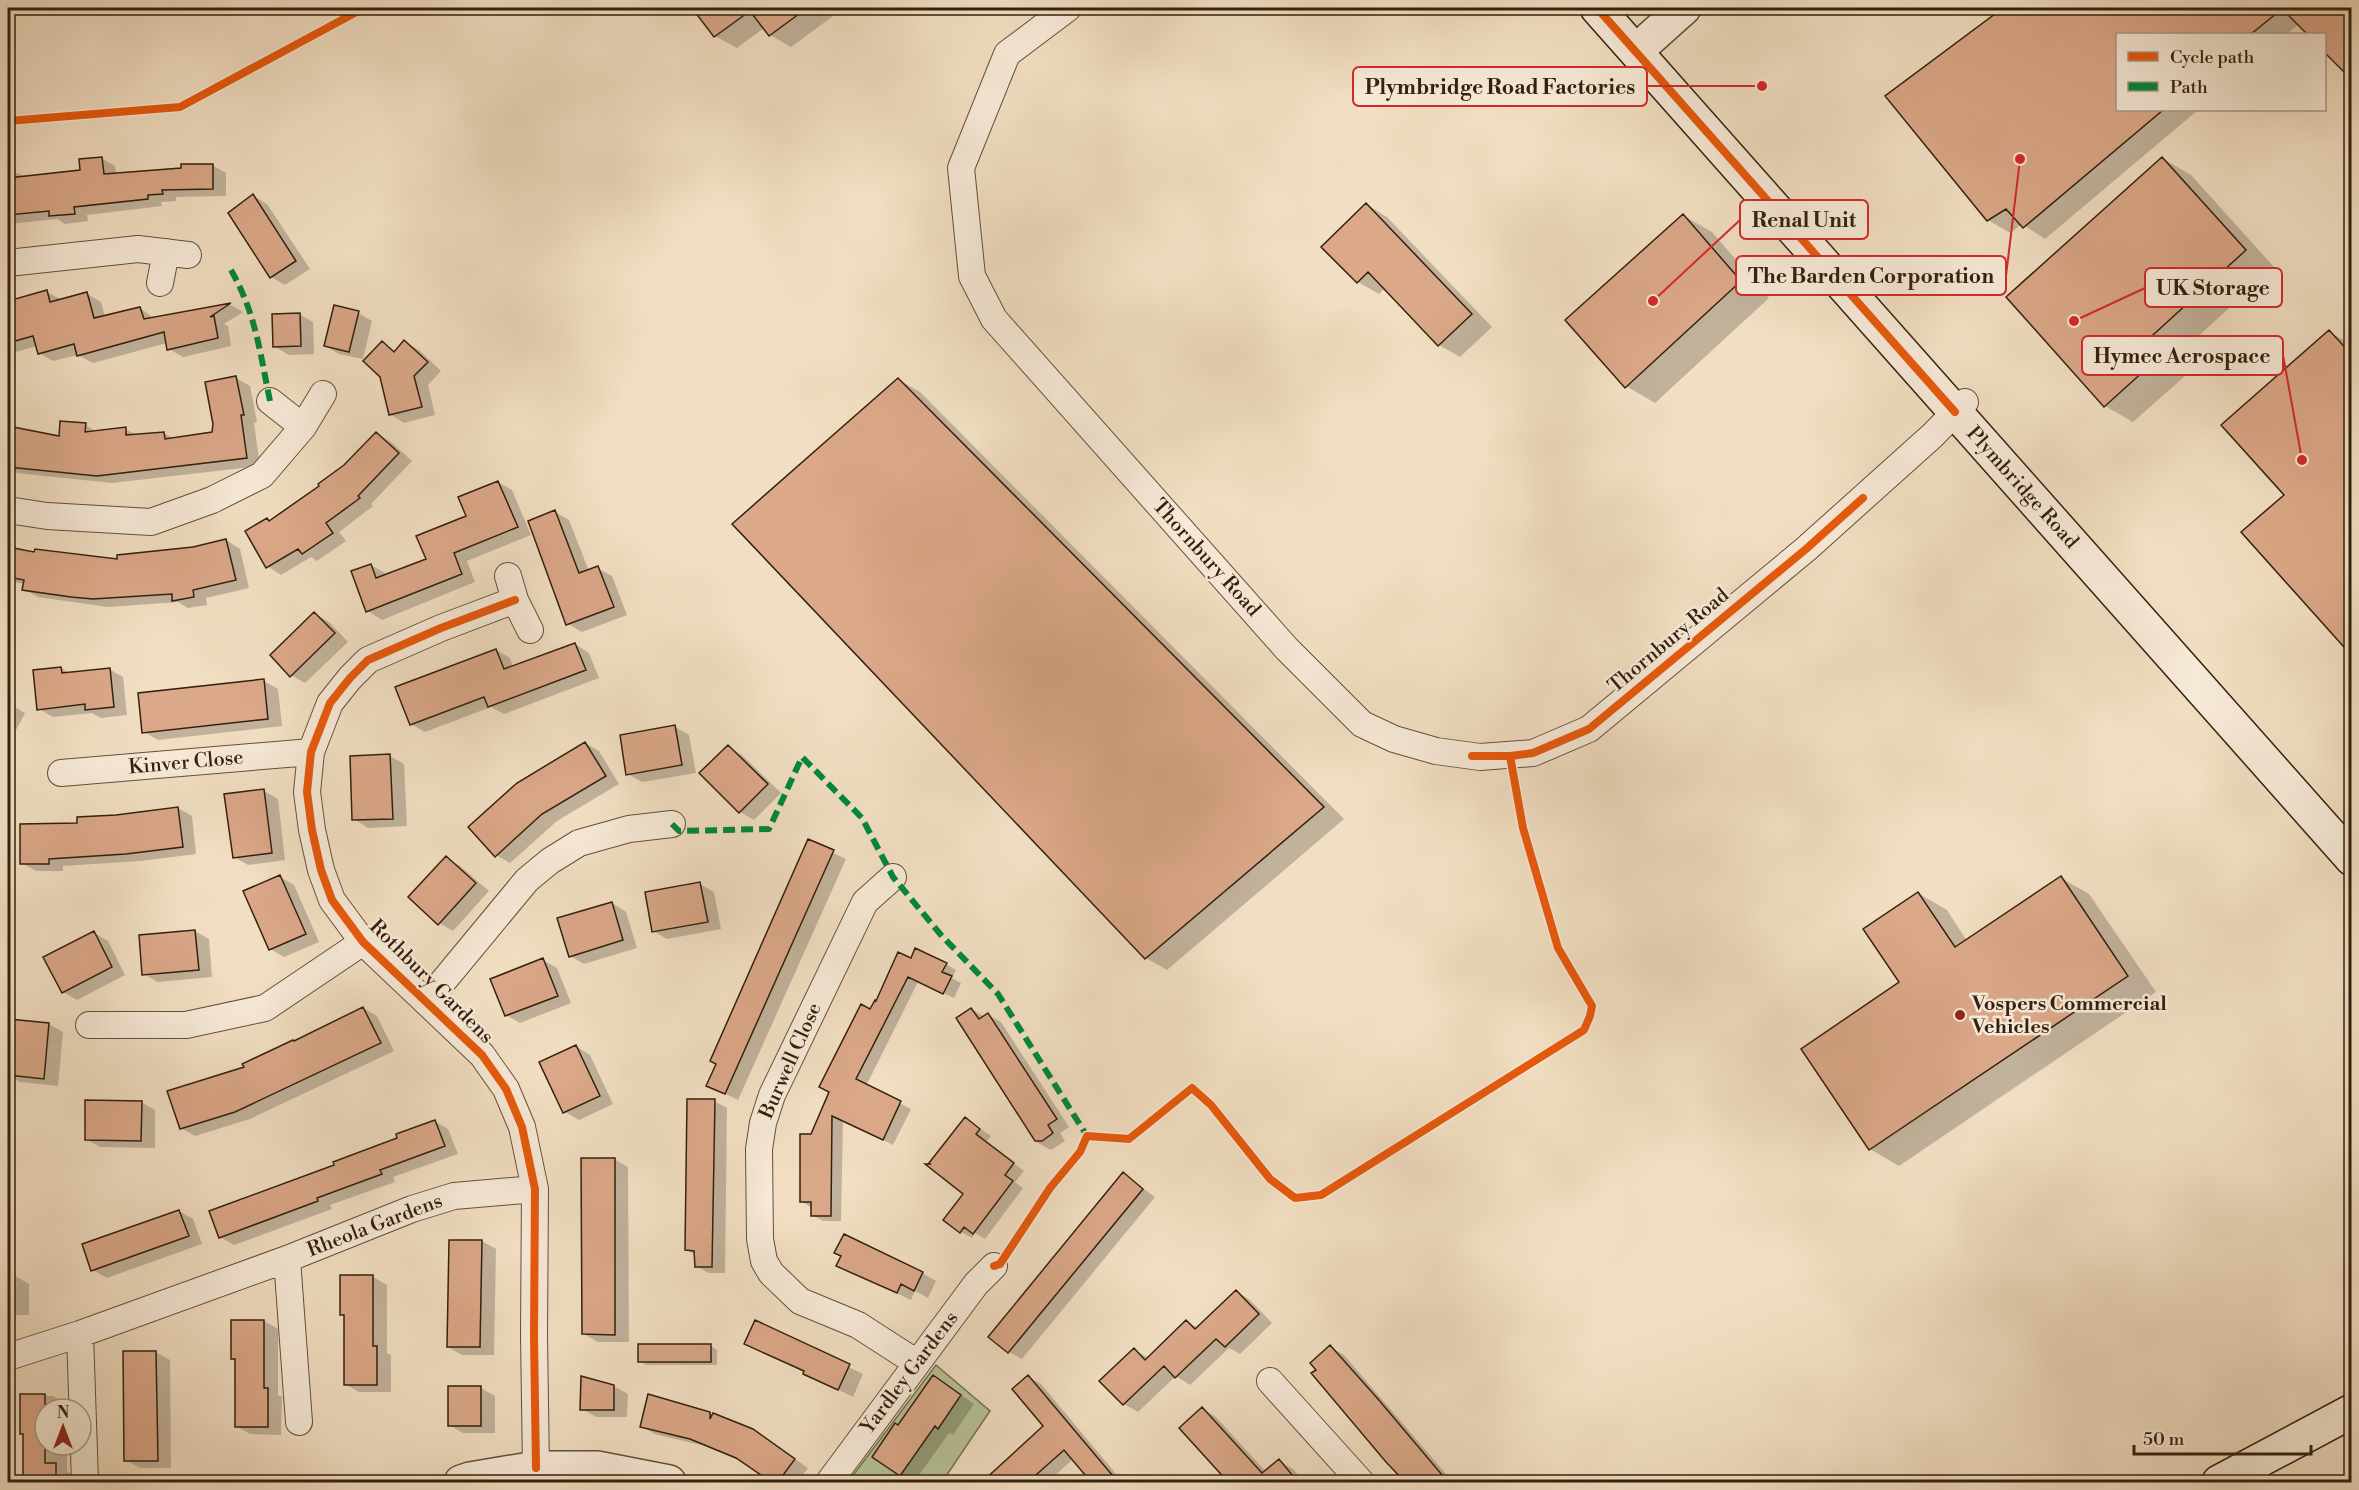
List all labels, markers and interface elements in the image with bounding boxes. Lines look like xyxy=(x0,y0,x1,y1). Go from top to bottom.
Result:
legend xyxy=(2116,33,2326,111)
text: Cycle path xyxy=(2170,46,2254,69)
callout: Plymbridge Road Factories xyxy=(1353,67,1647,106)
text: Plymbridge Road Factories xyxy=(1365,75,1635,101)
text: Path xyxy=(2170,76,2208,99)
callout: Renal Unit xyxy=(1740,200,1868,239)
text: Renal Unit xyxy=(1752,208,1857,234)
callout: The Barden Corporation xyxy=(1736,256,2006,295)
text: The Barden Corporation xyxy=(1748,264,1994,290)
callout: UK Storage xyxy=(2145,268,2282,307)
text: UK Storage xyxy=(2156,276,2270,302)
callout: Hymec Aerospace xyxy=(2082,336,2283,375)
text: Hymec Aerospace xyxy=(2093,344,2271,370)
street label: Plymbridge Road xyxy=(1961,422,2084,555)
street label: Thornbury Road xyxy=(1146,494,1266,623)
street label: Thornbury Road xyxy=(1603,583,1735,699)
street label: Kinver Close xyxy=(128,746,244,780)
street label: Rothbury Gardens xyxy=(364,915,498,1049)
place label: Vospers Commercial Vehicles xyxy=(1971,992,2167,1040)
street label: Burwell Close xyxy=(754,999,828,1124)
marker: Vospers Commercial Vehicles xyxy=(1953,1008,1967,1022)
street label: Rheola Gardens xyxy=(304,1189,446,1263)
street label: Yardley Gardens xyxy=(855,1307,964,1440)
north arrow xyxy=(33,1397,93,1457)
text: N xyxy=(57,1403,70,1423)
scale bar xyxy=(2134,1418,2311,1456)
text: 50 m xyxy=(2143,1428,2185,1451)

